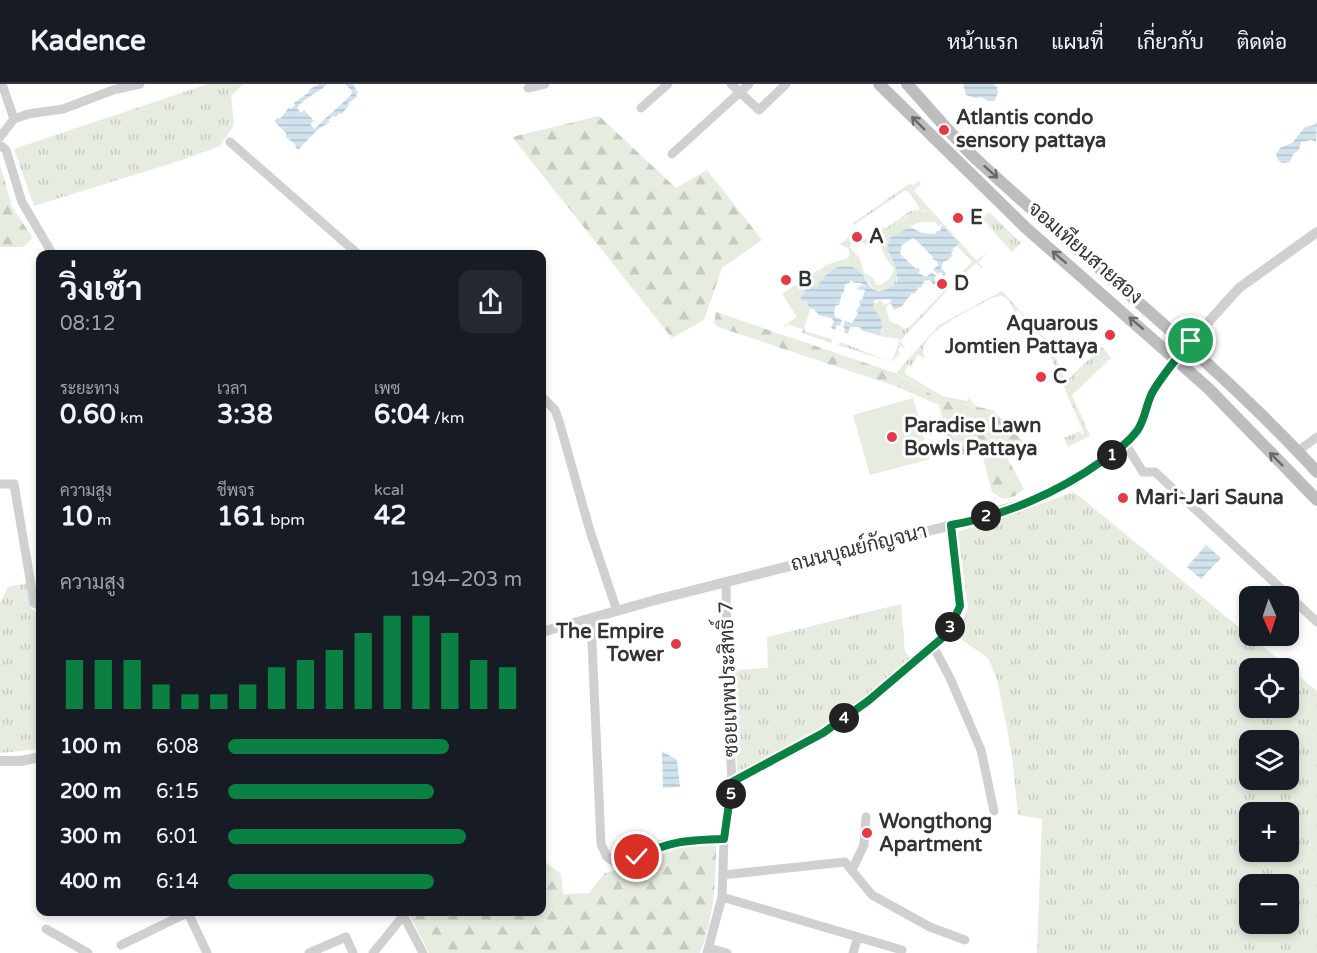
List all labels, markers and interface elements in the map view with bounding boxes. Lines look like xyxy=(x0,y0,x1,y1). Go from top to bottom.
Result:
text: Kadence xyxy=(30,24,146,58)
text: หน้าแรก xyxy=(947,30,1018,55)
text: แผนที่ xyxy=(1051,30,1104,55)
text: เกี่ยวกับ xyxy=(1137,30,1204,55)
text: ติดต่อ xyxy=(1237,30,1287,55)
place label: Atlantis condo sensory pattaya xyxy=(956,106,1106,153)
one-way arrow xyxy=(911,115,925,130)
marker: Atlantis condo sensory pattaya xyxy=(937,123,951,137)
one-way arrow xyxy=(983,165,998,179)
street label: จอมเทียนสายสอง xyxy=(1023,195,1148,309)
place label: E xyxy=(970,206,983,230)
marker: E xyxy=(951,211,965,225)
place label: A xyxy=(869,225,884,249)
marker: A xyxy=(850,230,864,244)
one-way arrow xyxy=(1052,250,1067,264)
place label: B xyxy=(798,268,812,292)
text: วิ่งเช้า xyxy=(60,270,143,309)
button: share xyxy=(459,270,522,333)
place label: D xyxy=(954,272,969,296)
marker: B xyxy=(779,273,793,287)
marker: D xyxy=(935,277,949,291)
text: 08:12 xyxy=(60,312,115,336)
place label: Aquarous Jomtien Pattaya xyxy=(944,312,1098,359)
pin xyxy=(1165,315,1216,366)
one-way arrow xyxy=(1128,317,1144,330)
icon: arrive xyxy=(1174,324,1207,357)
marker: Aquarous Jomtien Pattaya xyxy=(1103,328,1117,342)
place label: C xyxy=(1053,365,1067,389)
marker: C xyxy=(1034,370,1048,384)
text: ระยะทาง xyxy=(60,379,120,399)
text: เวลา xyxy=(217,379,247,399)
text: เพซ xyxy=(374,379,400,399)
text: 0.60 xyxy=(60,399,116,430)
text: 3:38 xyxy=(217,399,273,430)
text: 6:04 xyxy=(374,399,430,430)
text: km xyxy=(116,408,143,428)
text: /km xyxy=(430,408,464,428)
place label: Paradise Lawn Bowls Pattaya xyxy=(904,414,1041,461)
marker: Paradise Lawn Bowls Pattaya xyxy=(885,430,899,444)
pin: 1 xyxy=(1097,440,1127,470)
text: 1 xyxy=(1107,445,1117,465)
one-way arrow xyxy=(1269,451,1283,466)
text: kcal xyxy=(374,480,404,500)
text: ความสูง xyxy=(60,481,112,501)
text: ชีพจร xyxy=(217,481,255,501)
place label: Mari-Jari Sauna xyxy=(1135,486,1284,510)
marker: Mari-Jari Sauna xyxy=(1116,491,1130,505)
text: 42 xyxy=(374,500,407,531)
text: 10 xyxy=(60,501,93,532)
text: 161 xyxy=(217,501,266,532)
pin: 2 xyxy=(971,501,1001,531)
text: 2 xyxy=(981,506,991,526)
text: m xyxy=(93,510,112,530)
text: bpm xyxy=(266,510,305,530)
street label: ถนนบุณย์กัญจนา xyxy=(788,517,930,578)
text: 194–203 m xyxy=(409,568,522,592)
text: ความสูง xyxy=(60,571,125,595)
north arrow xyxy=(1239,586,1299,646)
map controls xyxy=(1239,586,1299,934)
street label: ซอยเทพประสิทธิ์ 7 xyxy=(707,601,744,758)
pin: 3 xyxy=(935,612,965,642)
text: 3 xyxy=(945,617,955,637)
place label: The Empire Tower xyxy=(555,620,664,667)
marker: The Empire Tower xyxy=(669,637,683,651)
button: locate xyxy=(1239,658,1299,718)
pin: 4 xyxy=(829,703,859,733)
text: 4 xyxy=(839,708,849,728)
button: layers xyxy=(1239,730,1299,790)
text: 100 m xyxy=(60,735,121,759)
text: 6:08 xyxy=(156,735,199,759)
pin: 5 xyxy=(716,779,746,809)
text: 200 m xyxy=(60,780,121,804)
text: 6:15 xyxy=(156,780,199,804)
text: 5 xyxy=(726,784,736,804)
button: + xyxy=(1239,802,1299,862)
place label: Wongthong Apartment xyxy=(879,810,992,857)
text: 300 m xyxy=(60,825,121,849)
text: 6:01 xyxy=(156,825,199,849)
marker: Wongthong Apartment xyxy=(860,826,874,840)
pin xyxy=(611,831,662,882)
icon: check xyxy=(620,840,653,873)
text: 400 m xyxy=(60,870,121,894)
text: 6:14 xyxy=(156,870,199,894)
button: − xyxy=(1239,874,1299,934)

